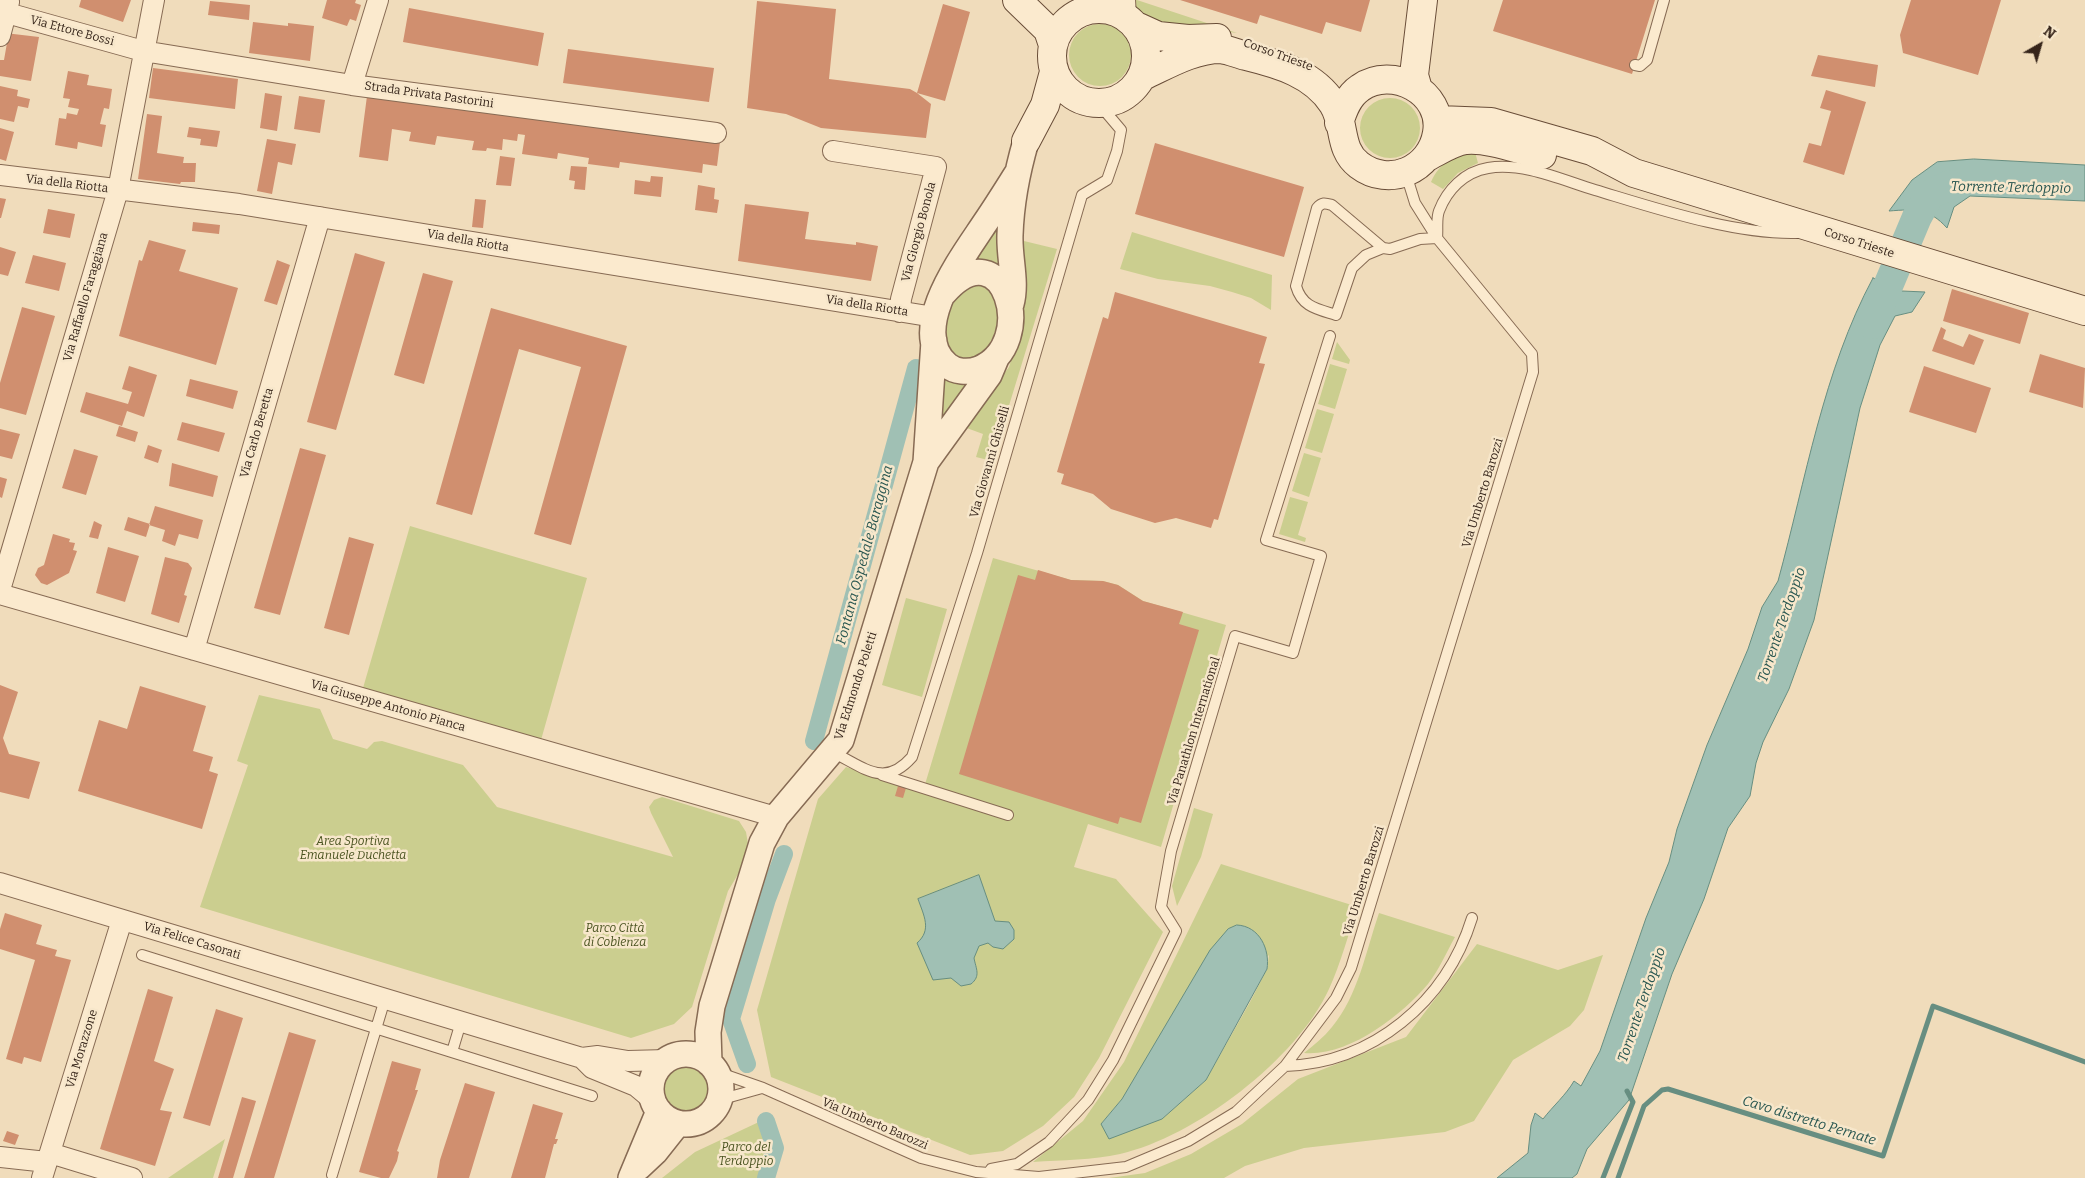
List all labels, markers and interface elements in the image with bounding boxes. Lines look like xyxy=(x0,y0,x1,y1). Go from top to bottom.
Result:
street label: Via Ettore Bossi xyxy=(28,13,116,49)
north arrow xyxy=(2015,20,2065,70)
text: N xyxy=(2040,23,2059,43)
street label: Corso Trieste xyxy=(1241,36,1315,74)
street label: Strada Privata Pastorini xyxy=(363,79,495,111)
street label: Via della Riotta xyxy=(25,172,109,196)
water label: Torrente Terdoppio xyxy=(1951,179,2071,197)
street label: Via Giorgio Bonola xyxy=(899,180,939,284)
street label: Corso Trieste xyxy=(1822,225,1896,261)
street label: Via della Riotta xyxy=(426,227,510,255)
street label: Via Raffaello Faraggiana xyxy=(61,231,111,363)
street label: Via della Riotta xyxy=(825,292,909,320)
street label: Via Carlo Beretta xyxy=(237,386,277,480)
street label: Via Giovanni Ghiselli xyxy=(967,404,1013,520)
street label: Via Umberto Barozzi xyxy=(1459,436,1507,550)
water label: Fontana Ospedale Baraggina xyxy=(833,464,897,646)
water label: Torrente Terdoppio xyxy=(1754,565,1810,685)
street label: Via Edmondo Poletti xyxy=(832,630,880,742)
street label: Via Panathlon International xyxy=(1165,655,1223,807)
street label: Via Giuseppe Antonio Pianca xyxy=(309,677,467,735)
street label: Via Umberto Barozzi xyxy=(1340,824,1388,938)
park label: Area Sportiva Emanuele Duchetta xyxy=(300,835,406,863)
street label: Via Felice Casorati xyxy=(142,919,242,963)
park label: Parco Città di Coblenza xyxy=(584,922,646,950)
water label: Torrente Terdoppio xyxy=(1614,945,1670,1065)
street label: Via Morazzone xyxy=(63,1008,101,1090)
water label: Cavo distretto Pernate xyxy=(1740,1093,1878,1149)
street label: Via Umberto Barozzi xyxy=(820,1095,930,1153)
park label: Parco del Terdoppio xyxy=(719,1141,773,1169)

